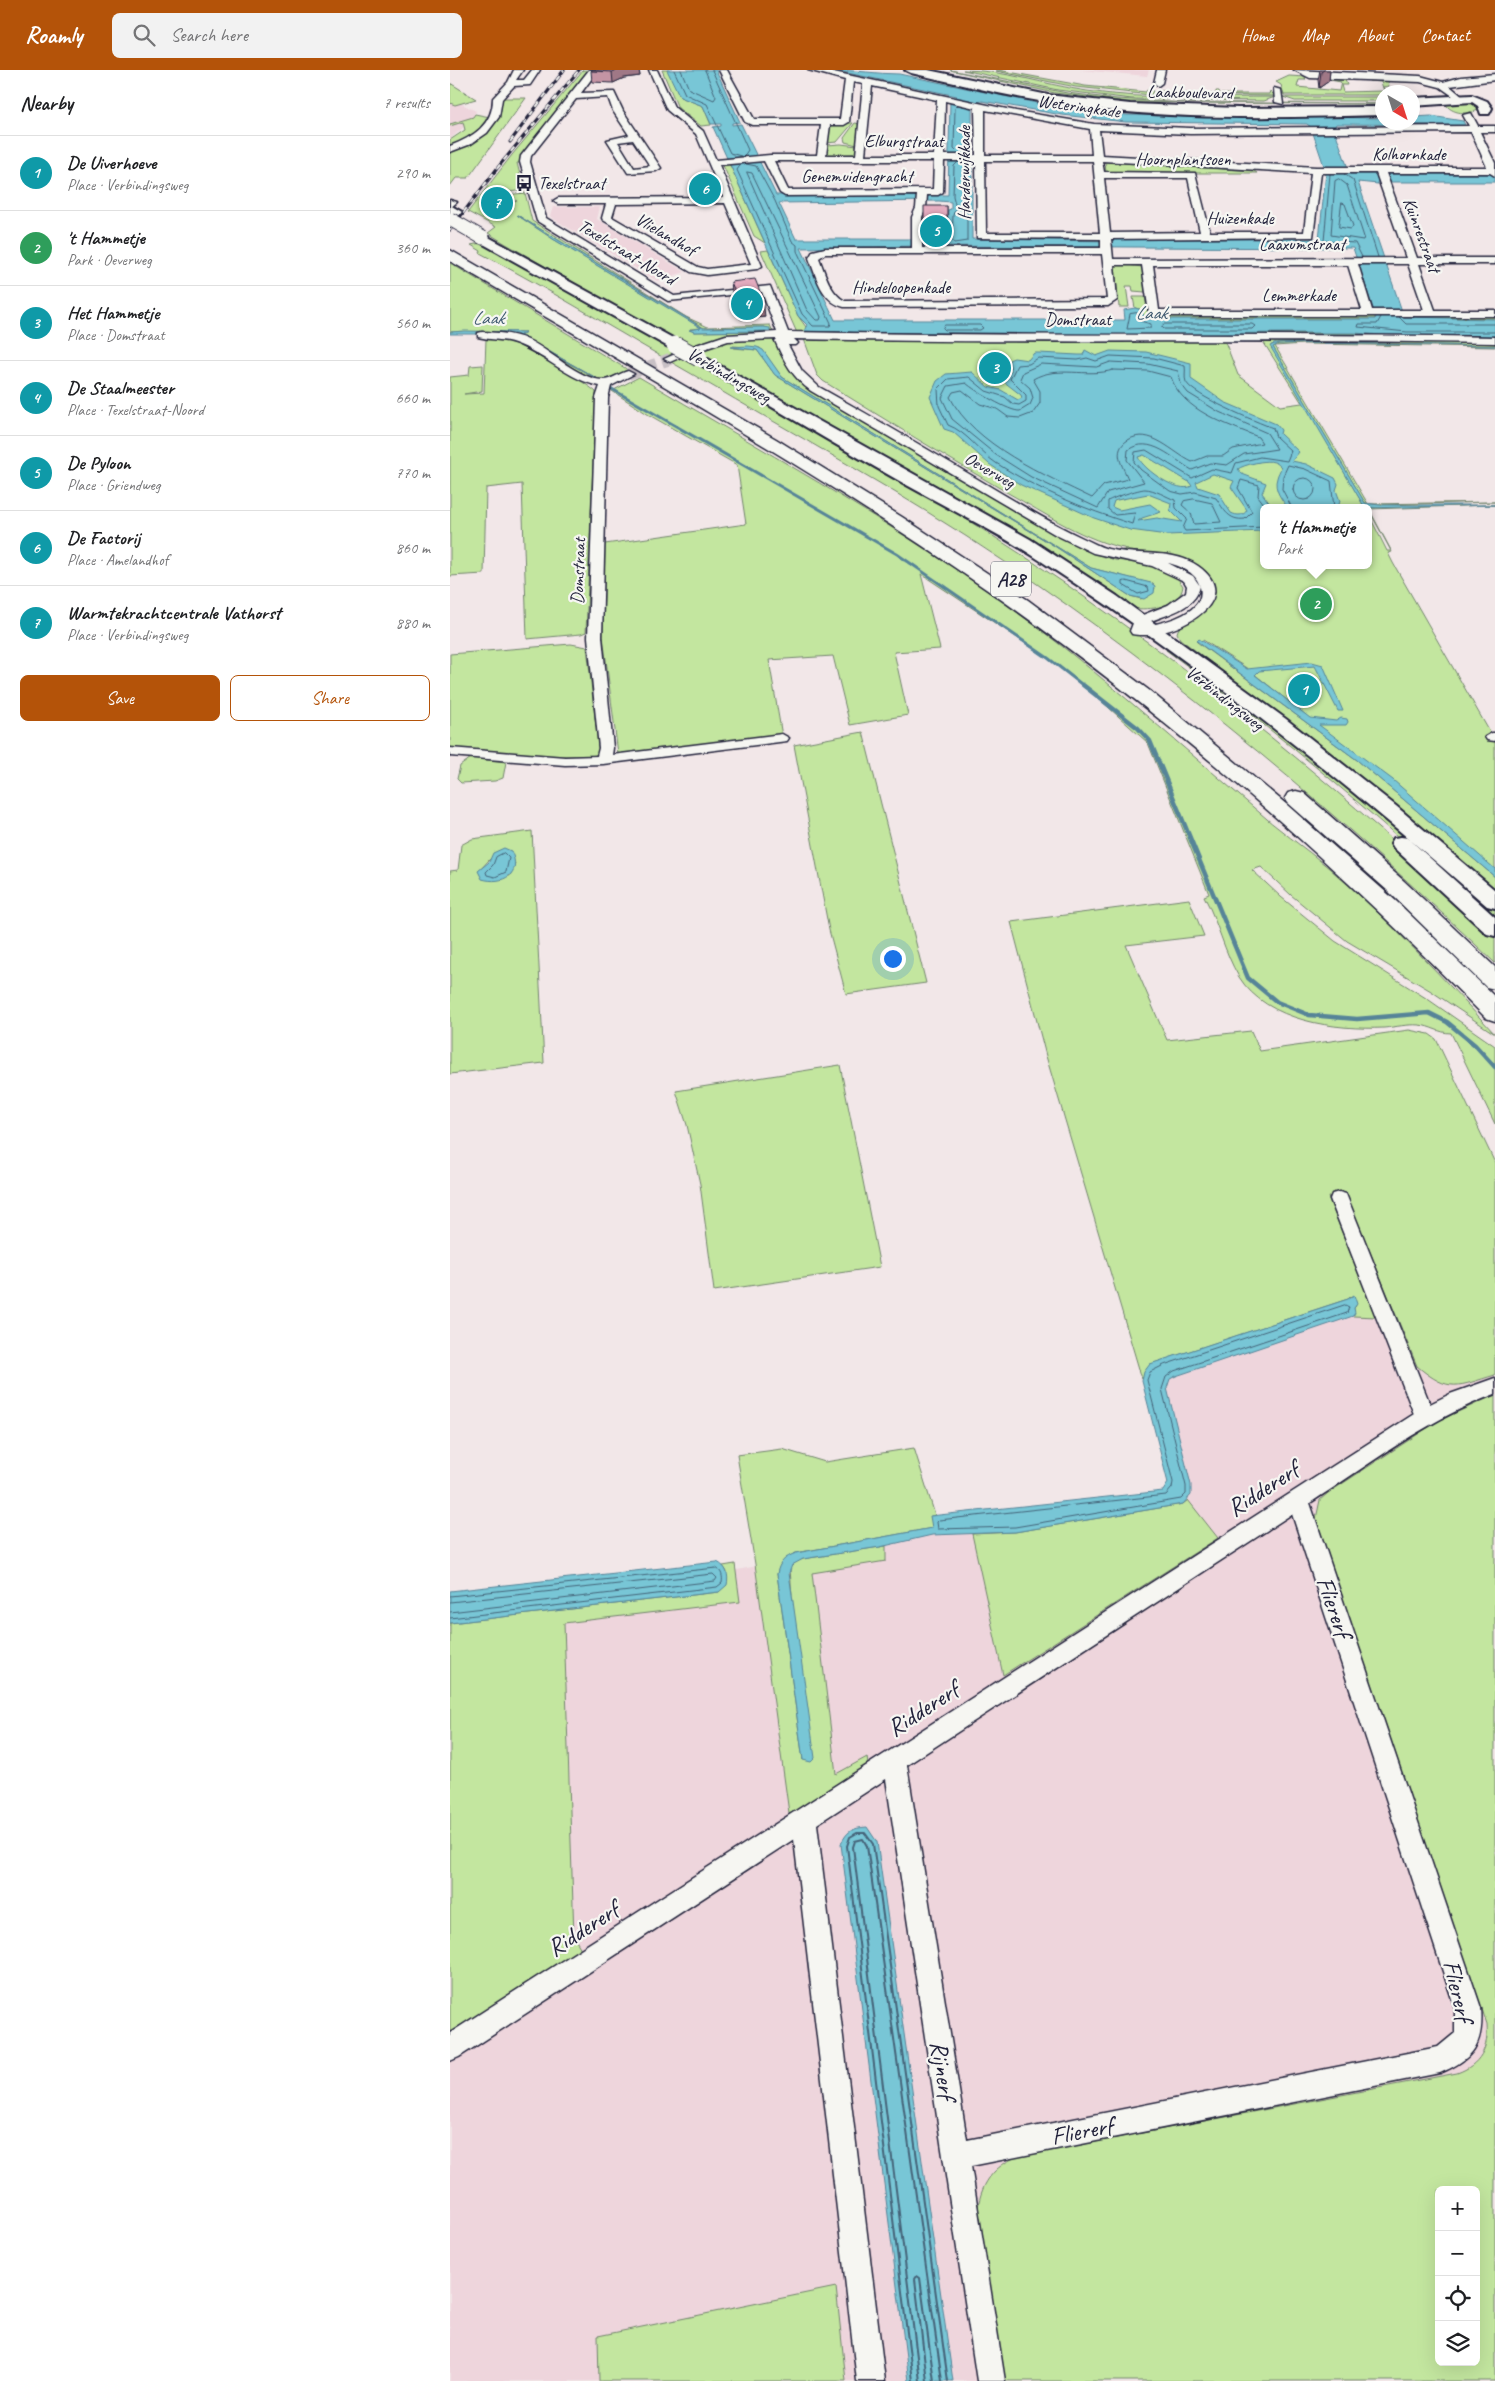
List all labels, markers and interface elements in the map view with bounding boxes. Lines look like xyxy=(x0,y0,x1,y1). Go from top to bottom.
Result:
search box xyxy=(112,13,462,58)
text: Roamly xyxy=(25,20,82,50)
icon: search xyxy=(130,21,158,49)
text: Search here xyxy=(170,23,248,47)
text: Home xyxy=(1241,24,1274,46)
text: Map xyxy=(1302,24,1329,46)
text: About xyxy=(1357,24,1393,46)
text: Contact xyxy=(1421,24,1470,46)
street label: Laakboulevard xyxy=(1147,80,1236,104)
north arrow xyxy=(1375,85,1420,130)
street label: Weteringkade xyxy=(1037,89,1123,123)
text: Nearby xyxy=(20,90,73,116)
text: 7 results xyxy=(383,93,430,113)
street label: Harderwijkkade xyxy=(953,125,975,220)
street label: Elburgstraat xyxy=(864,130,946,152)
street label: Kolhornkade xyxy=(1372,143,1447,165)
street label: Hoornplantsoen xyxy=(1135,148,1231,170)
text: De Uiverhoeve xyxy=(67,151,156,175)
text: 1 xyxy=(32,163,40,183)
text: 290 m xyxy=(396,163,430,183)
street label: Genemuidengracht xyxy=(801,165,916,187)
pin: 6 xyxy=(689,170,721,208)
place label: Texelstraat xyxy=(538,172,608,194)
bus stop icon: Texelstraat xyxy=(514,173,534,193)
text: Place · Verbindingsweg xyxy=(67,175,188,195)
pin: 7 xyxy=(481,184,513,222)
street label: Kuinrestraat xyxy=(1398,195,1447,278)
street label: Huizenkade xyxy=(1206,207,1275,229)
street label: Vlielandhof xyxy=(632,208,704,263)
pin: 5 xyxy=(920,212,952,250)
street label: Texelstraat-Noord xyxy=(574,214,682,291)
text: 't Hammetje xyxy=(67,226,145,250)
street label: Laaxumstraat xyxy=(1259,233,1348,255)
text: 2 xyxy=(32,238,40,258)
text: 360 m xyxy=(396,238,430,258)
text: Park · Oeverweg xyxy=(67,250,152,270)
street label: Hindeloopenkade xyxy=(852,276,951,298)
street label: Lemmerkade xyxy=(1262,284,1337,306)
pin: 4 xyxy=(731,285,763,323)
text: Het Hammetje xyxy=(67,301,159,325)
water label: Laak xyxy=(1136,301,1170,325)
water label: Laak xyxy=(473,306,507,330)
street label: Domstraat xyxy=(1045,308,1113,330)
text: 3 xyxy=(32,313,40,333)
text: 560 m xyxy=(396,313,430,333)
text: Place · Domstraat xyxy=(67,325,165,345)
street label: Verbindingsweg xyxy=(683,342,776,408)
pin: 3 xyxy=(979,349,1011,387)
text: De Staalmeester xyxy=(67,376,174,400)
text: 4 xyxy=(32,388,40,408)
text: 660 m xyxy=(396,388,430,408)
text: Place · Texelstraat-Noord xyxy=(67,400,204,420)
street label: Oeverweg xyxy=(961,447,1021,494)
text: De Pyloon xyxy=(67,451,131,475)
text: 5 xyxy=(33,463,39,483)
text: 770 m xyxy=(396,463,430,483)
text: Place · Griendweg xyxy=(67,475,160,495)
popup xyxy=(1260,504,1372,569)
text: 't Hammetje xyxy=(1277,515,1355,539)
text: De Factorij xyxy=(67,526,140,550)
street label: Domstraat xyxy=(566,536,590,604)
text: 6 xyxy=(32,538,40,558)
text: 860 m xyxy=(396,538,430,558)
text: Park xyxy=(1277,539,1302,559)
text: Place · Amelandhof xyxy=(67,550,168,570)
road number: A28 xyxy=(991,562,1031,596)
pin: 2 xyxy=(1300,585,1332,623)
text: Warmtekrachtcentrale Vathorst xyxy=(67,601,281,625)
text: 7 xyxy=(32,613,40,633)
text: 880 m xyxy=(396,613,430,633)
text: Place · Verbindingsweg xyxy=(67,625,188,645)
street label: Verbindingsweg xyxy=(1182,661,1269,736)
pin: 1 xyxy=(1288,671,1320,709)
button: Save xyxy=(20,675,220,721)
button: Share xyxy=(230,675,430,721)
your location xyxy=(880,946,906,972)
street label: Riddererf xyxy=(1221,1451,1309,1524)
street label: Fliererf xyxy=(1309,1572,1361,1646)
street label: Riddererf xyxy=(881,1671,969,1744)
street label: Riddererf xyxy=(541,1891,629,1964)
street label: Fliererf xyxy=(1435,1957,1482,2030)
street label: Rijnerf xyxy=(923,2038,964,2106)
street label: Fliererf xyxy=(1048,2108,1120,2153)
map controls xyxy=(1435,2186,1480,2366)
button: + xyxy=(1435,2186,1480,2231)
button: − xyxy=(1435,2231,1480,2276)
button: locate xyxy=(1435,2276,1480,2321)
button: layers xyxy=(1435,2321,1480,2366)

